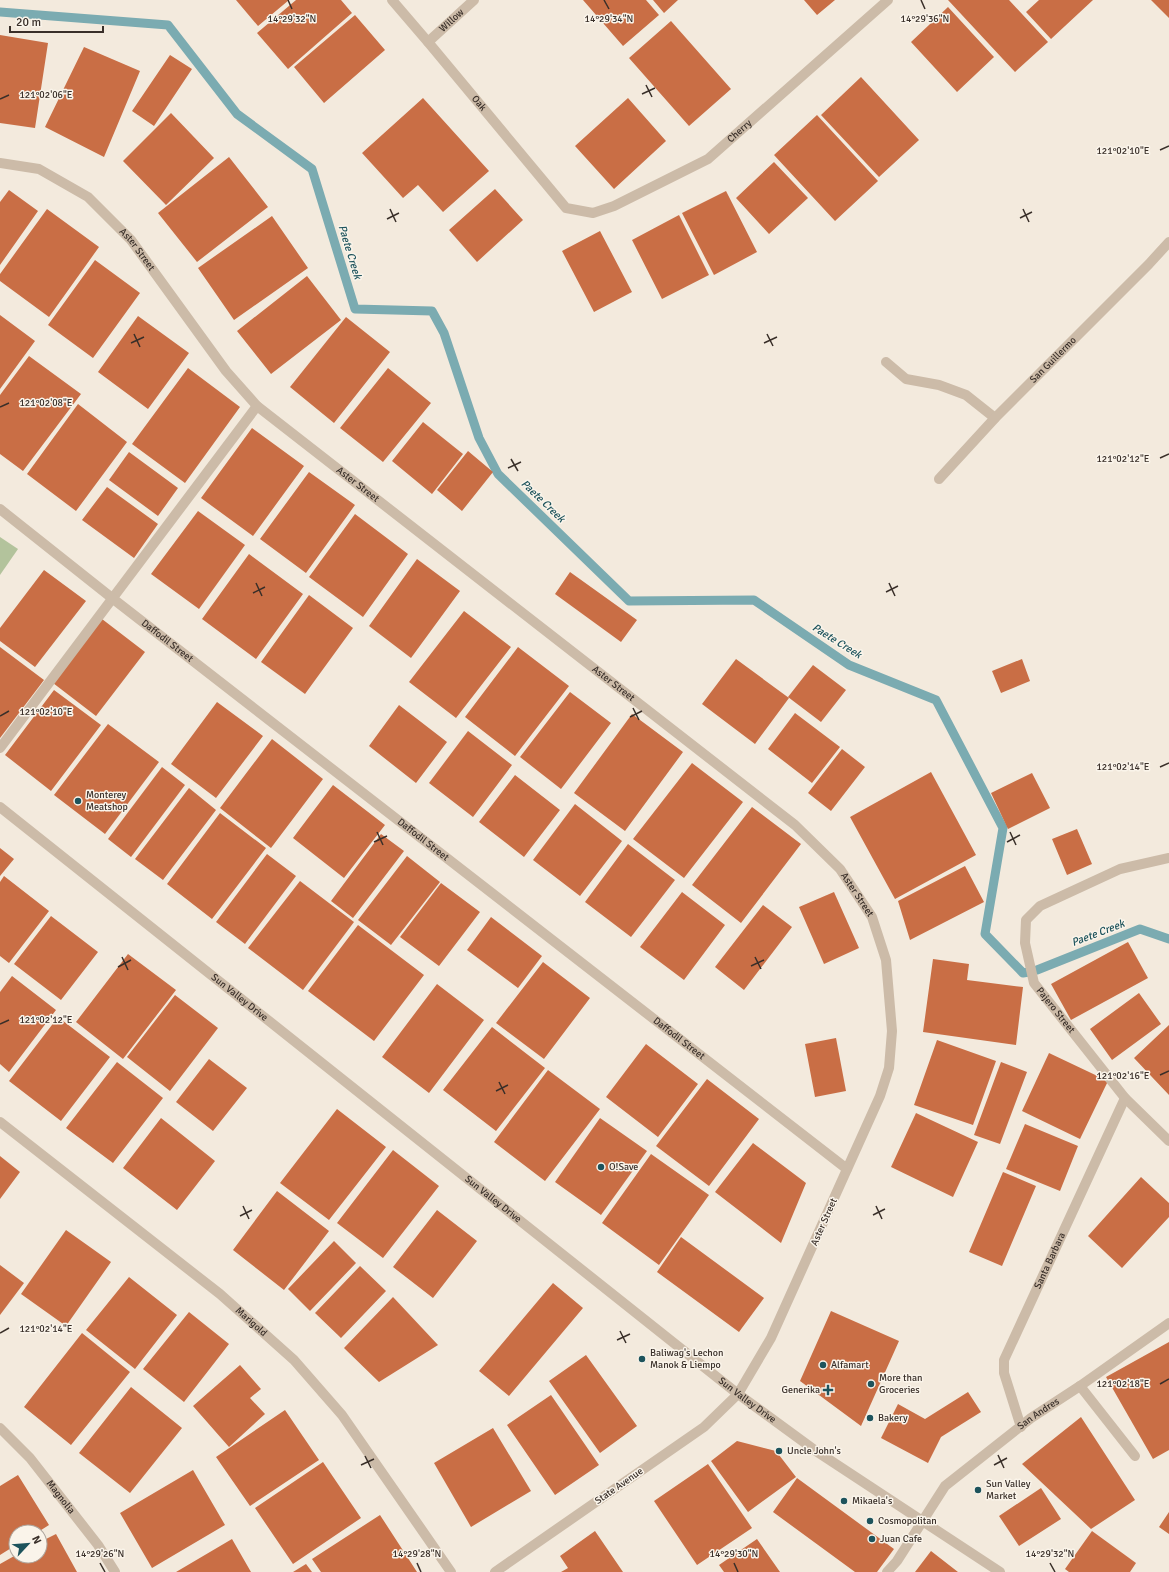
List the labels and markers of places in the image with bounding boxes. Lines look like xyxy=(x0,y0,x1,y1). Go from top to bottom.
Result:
place label: Monterey Meatshop xyxy=(86,789,128,813)
marker: Monterey Meatshop xyxy=(73,796,83,806)
place label: O!Save xyxy=(609,1161,638,1173)
marker: O!Save xyxy=(596,1162,606,1172)
place label: Baliwag's Lechon Manok & Liempo xyxy=(650,1347,723,1371)
marker: Baliwag's Lechon Manok & Liempo xyxy=(637,1354,647,1364)
place label: Alfamart xyxy=(831,1359,869,1371)
marker: Alfamart xyxy=(818,1360,828,1370)
place label: More than Groceries xyxy=(879,1372,922,1396)
marker: More than Groceries xyxy=(866,1379,876,1389)
place label: Generika xyxy=(781,1384,820,1396)
marker: Generika xyxy=(823,1385,833,1395)
place label: Bakery xyxy=(878,1412,908,1424)
marker: Bakery xyxy=(865,1413,875,1423)
place label: Uncle John's xyxy=(787,1445,842,1457)
marker: Uncle John's xyxy=(774,1446,784,1456)
place label: Sun Valley Market xyxy=(986,1478,1031,1502)
marker: Sun Valley Market xyxy=(973,1485,983,1495)
place label: Mikaela's xyxy=(852,1495,893,1507)
marker: Mikaela's xyxy=(839,1496,849,1506)
place label: Cosmopolitan xyxy=(878,1515,937,1527)
marker: Cosmopolitan xyxy=(865,1516,875,1526)
place label: Juan Cafe xyxy=(880,1533,922,1545)
marker: Juan Cafe xyxy=(867,1534,877,1544)

